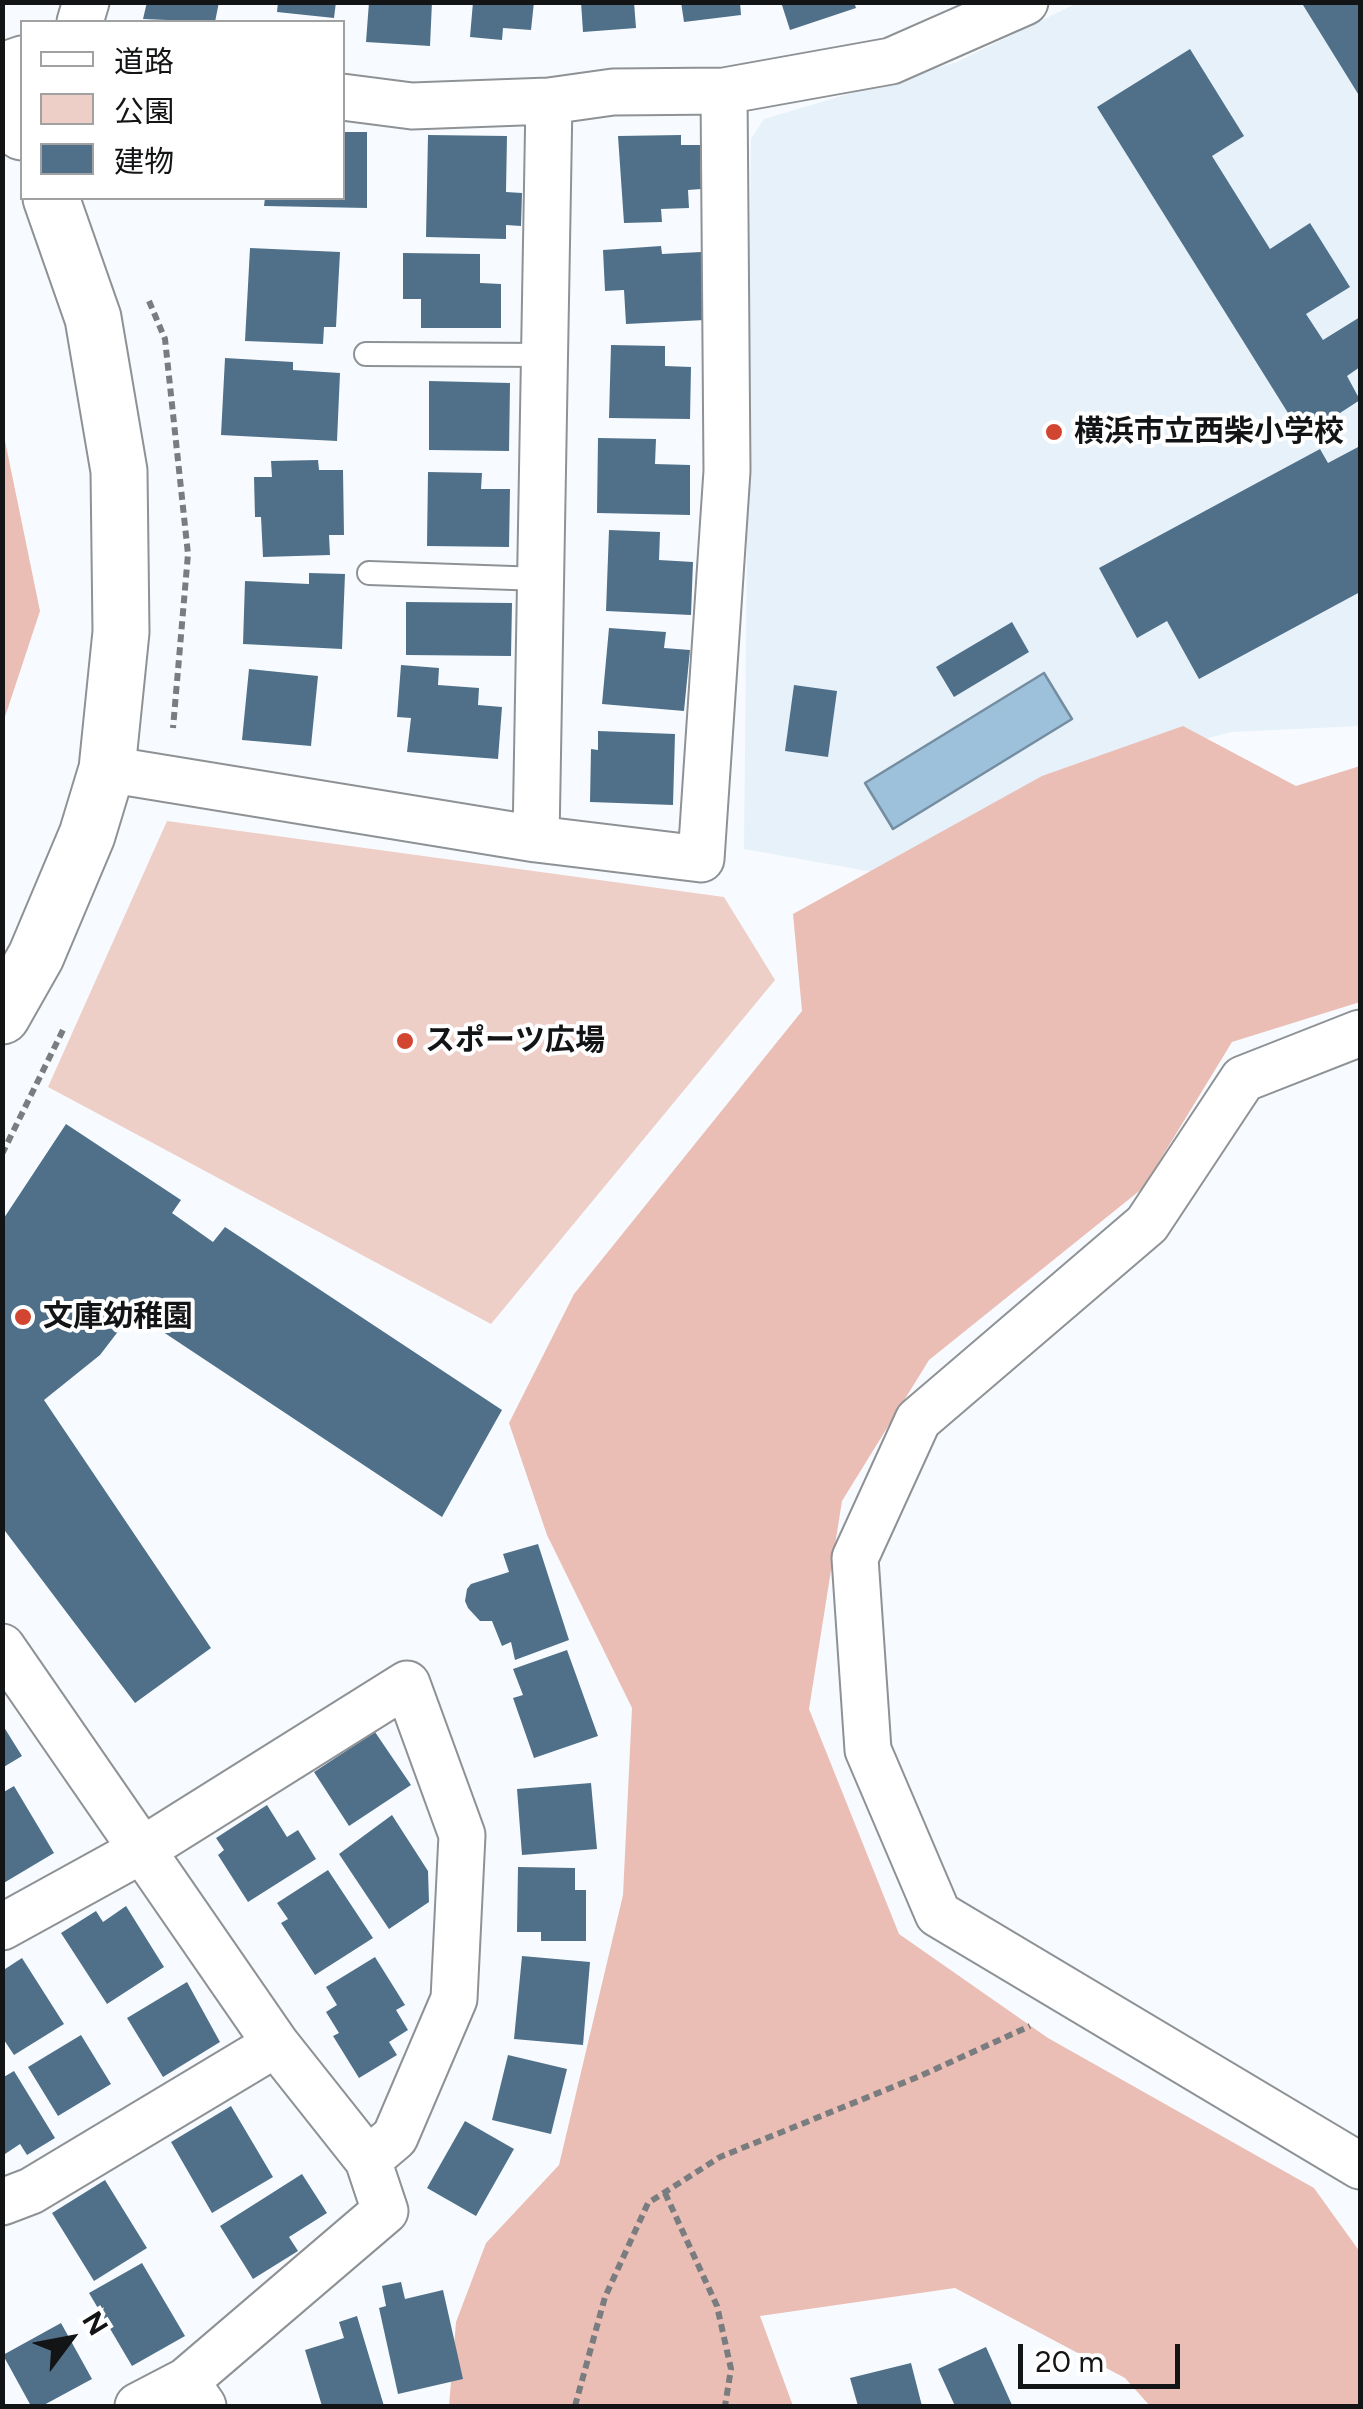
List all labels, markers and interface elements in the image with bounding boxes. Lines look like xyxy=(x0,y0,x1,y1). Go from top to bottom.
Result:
legend xyxy=(20,20,345,200)
text: 道路 xyxy=(114,43,174,80)
text: 公園 xyxy=(114,93,174,130)
text: 建物 xyxy=(114,143,174,180)
place label: 横浜市立西柴小学校 xyxy=(1074,414,1344,450)
marker: 横浜市立西柴小学校 xyxy=(1043,421,1065,443)
place label: スポーツ広場 xyxy=(425,1023,605,1059)
marker: スポーツ広場 xyxy=(394,1030,416,1052)
place label: 文庫幼稚園 xyxy=(43,1299,193,1335)
marker: 文庫幼稚園 xyxy=(12,1306,34,1328)
north arrow xyxy=(20,2289,120,2389)
text: N xyxy=(75,2305,116,2341)
scale bar xyxy=(1023,2324,1186,2386)
text: 20 m xyxy=(1035,2343,1104,2380)

